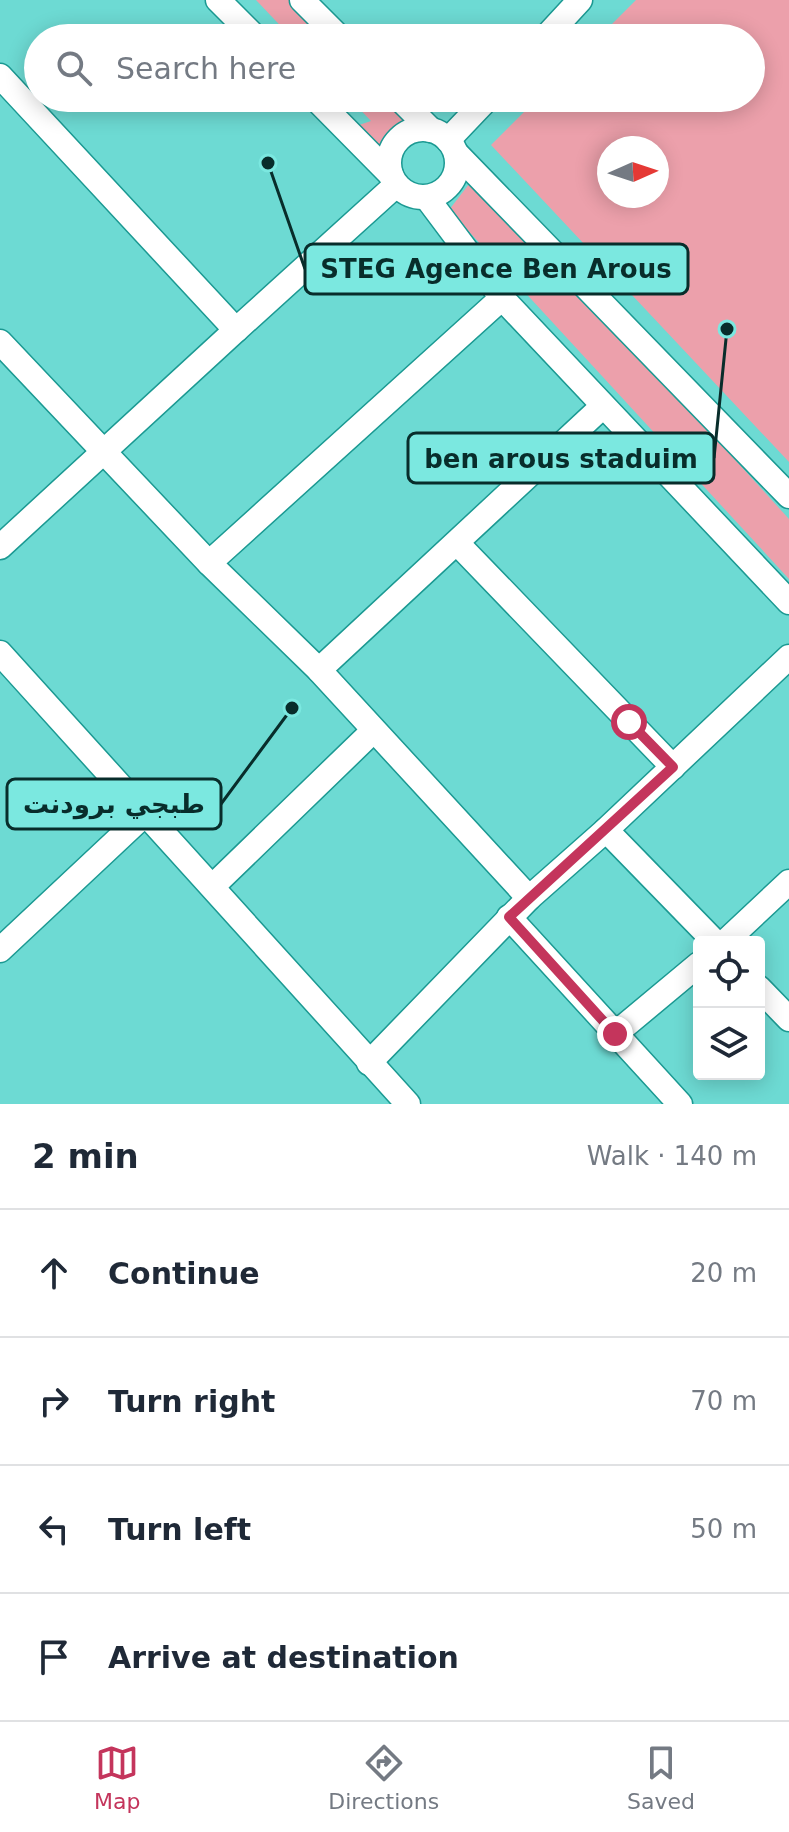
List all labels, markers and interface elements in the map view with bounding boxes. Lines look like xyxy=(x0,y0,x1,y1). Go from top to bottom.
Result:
search box xyxy=(24,24,765,112)
icon: search xyxy=(52,46,96,90)
text: Search here xyxy=(116,51,296,86)
north arrow xyxy=(597,136,669,208)
callout: STEG Agence Ben Arous xyxy=(305,244,688,294)
text: STEG Agence Ben Arous xyxy=(320,254,672,284)
callout: ben arous staduim xyxy=(408,433,714,483)
text: ben arous staduim xyxy=(424,444,698,474)
route start xyxy=(611,704,647,740)
callout: طبجي برودنت xyxy=(7,779,221,829)
text: طبجي برودنت xyxy=(23,789,205,820)
map controls xyxy=(693,936,765,1080)
button: locate xyxy=(693,936,765,1008)
button: layers xyxy=(693,1008,765,1080)
route end xyxy=(597,1016,633,1052)
text: 2 min xyxy=(32,1136,139,1176)
text: Walk · 140 m xyxy=(587,1141,757,1171)
icon: ahead xyxy=(32,1251,76,1295)
text: Continue xyxy=(108,1256,260,1291)
text: 20 m xyxy=(690,1258,757,1288)
icon: right xyxy=(32,1379,76,1423)
text: Turn right xyxy=(108,1384,275,1419)
text: 70 m xyxy=(690,1386,757,1416)
icon: left xyxy=(32,1507,76,1551)
text: Turn left xyxy=(108,1512,251,1547)
text: 50 m xyxy=(690,1514,757,1544)
icon: arrive xyxy=(32,1635,76,1679)
text: Arrive at destination xyxy=(108,1640,459,1675)
tab: Map xyxy=(94,1741,140,1814)
tab: Directions xyxy=(328,1741,439,1814)
tab: Saved xyxy=(627,1741,695,1814)

